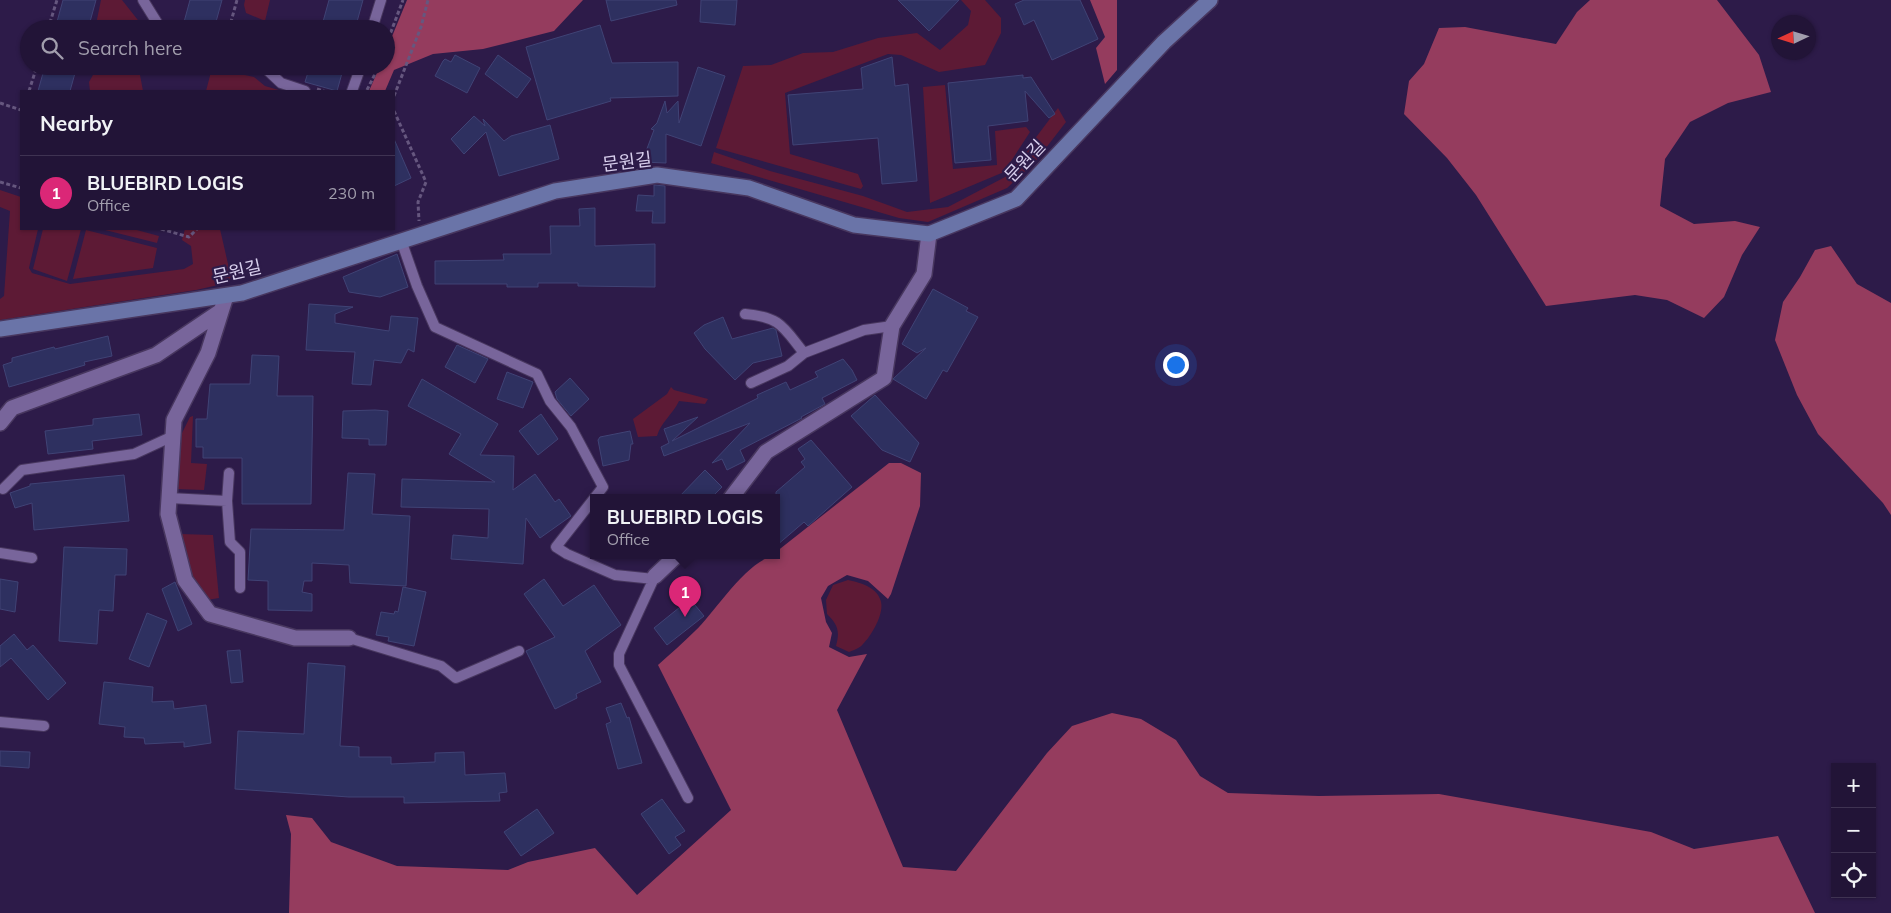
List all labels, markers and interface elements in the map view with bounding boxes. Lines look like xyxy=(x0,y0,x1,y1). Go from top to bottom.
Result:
north arrow xyxy=(1771,15,1816,60)
search box xyxy=(20,20,395,75)
icon: search xyxy=(38,34,66,62)
text: Search here xyxy=(78,36,182,60)
text: Nearby xyxy=(40,110,113,136)
street label: 문원길 xyxy=(999,135,1050,187)
street label: 문원길 xyxy=(601,147,653,176)
text: BLUEBIRD LOGIS xyxy=(87,171,244,195)
text: 1 xyxy=(51,183,61,203)
text: 230 m xyxy=(328,183,375,203)
text: Office xyxy=(87,195,130,215)
street label: 문원길 xyxy=(210,255,264,288)
your location xyxy=(1163,352,1189,378)
popup xyxy=(590,494,780,559)
text: BLUEBIRD LOGIS xyxy=(607,505,763,529)
text: Office xyxy=(607,529,650,549)
pin: 1 xyxy=(669,576,701,617)
map controls xyxy=(1831,763,1876,898)
button: + xyxy=(1831,763,1876,808)
button: − xyxy=(1831,808,1876,853)
button: locate xyxy=(1831,853,1876,898)

